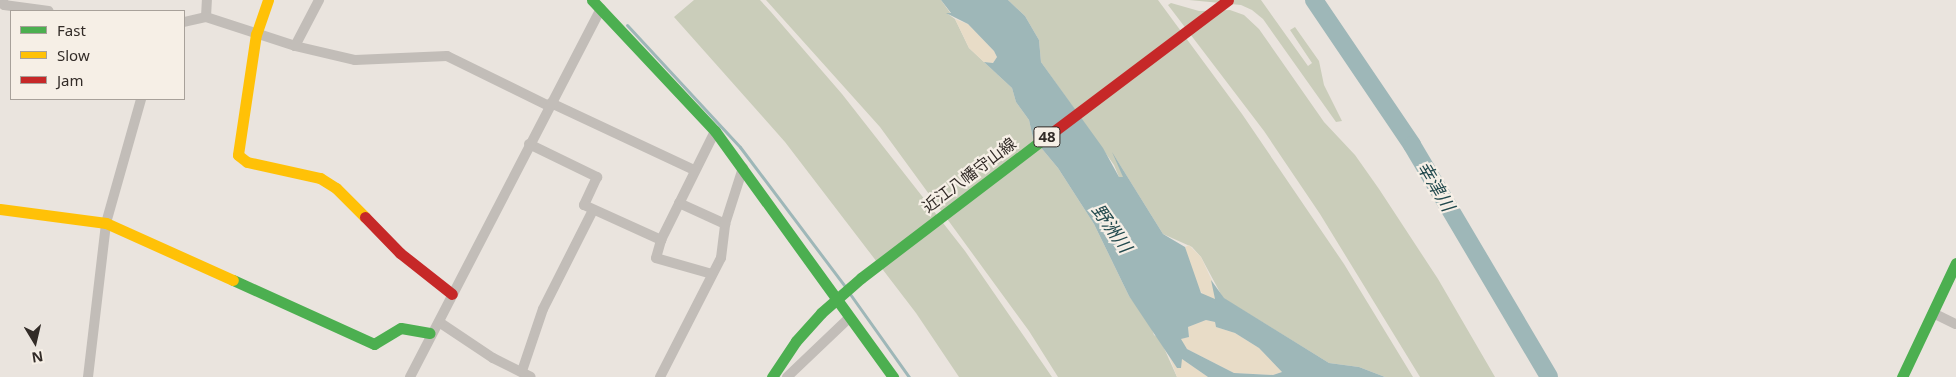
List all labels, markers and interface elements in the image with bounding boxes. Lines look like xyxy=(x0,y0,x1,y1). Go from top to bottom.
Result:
legend xyxy=(10,10,185,100)
text: Fast xyxy=(57,20,86,40)
text: Slow xyxy=(57,45,90,65)
text: Jam xyxy=(57,70,84,90)
road number: 48 xyxy=(1033,124,1061,150)
street label: 近江八幡守山線 xyxy=(918,134,1020,216)
water label: 幸津川 xyxy=(1413,157,1459,215)
water label: 野洲川 xyxy=(1088,200,1136,256)
north arrow xyxy=(10,317,60,367)
text: N xyxy=(30,347,45,368)

